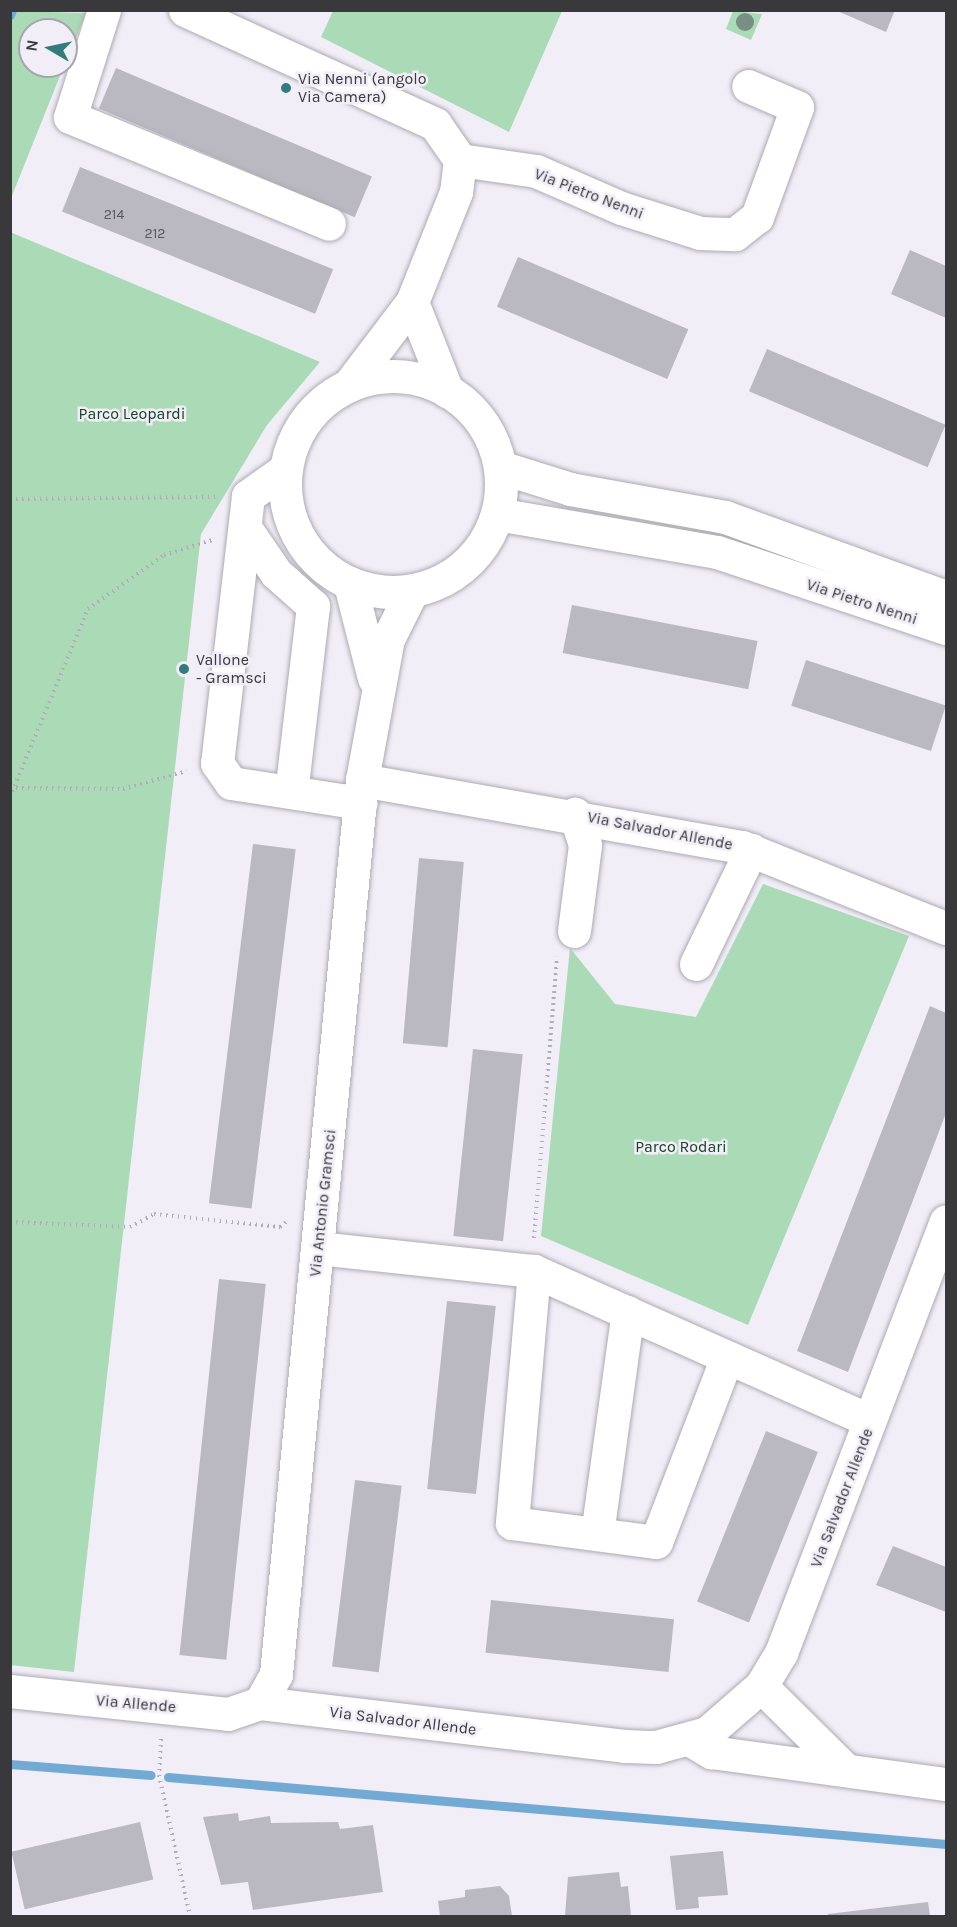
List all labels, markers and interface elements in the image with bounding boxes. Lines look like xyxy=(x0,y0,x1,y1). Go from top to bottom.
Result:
north arrow xyxy=(18,18,78,78)
text: N xyxy=(21,38,42,53)
place label: Via Nenni (angolo Via Camera) xyxy=(298,69,427,107)
marker: Via Nenni (angolo Via Camera) xyxy=(279,81,293,95)
street label: Via Pietro Nenni xyxy=(532,164,646,224)
house number: 214 xyxy=(104,207,124,223)
house number: 212 xyxy=(145,226,165,242)
park label: Parco Leopardi xyxy=(79,404,185,424)
street label: Via Pietro Nenni xyxy=(804,575,920,629)
place label: Vallone - Gramsci xyxy=(196,650,267,688)
marker: Vallone - Gramsci xyxy=(177,662,191,676)
street label: Via Salvador Allende xyxy=(586,807,734,855)
street label: Via Antonio Gramsci xyxy=(306,1128,340,1278)
park label: Parco Rodari xyxy=(635,1137,727,1157)
street label: Via Salvador Allende xyxy=(807,1426,877,1570)
street label: Via Allende xyxy=(95,1691,177,1717)
street label: Via Salvador Allende xyxy=(329,1702,477,1740)

